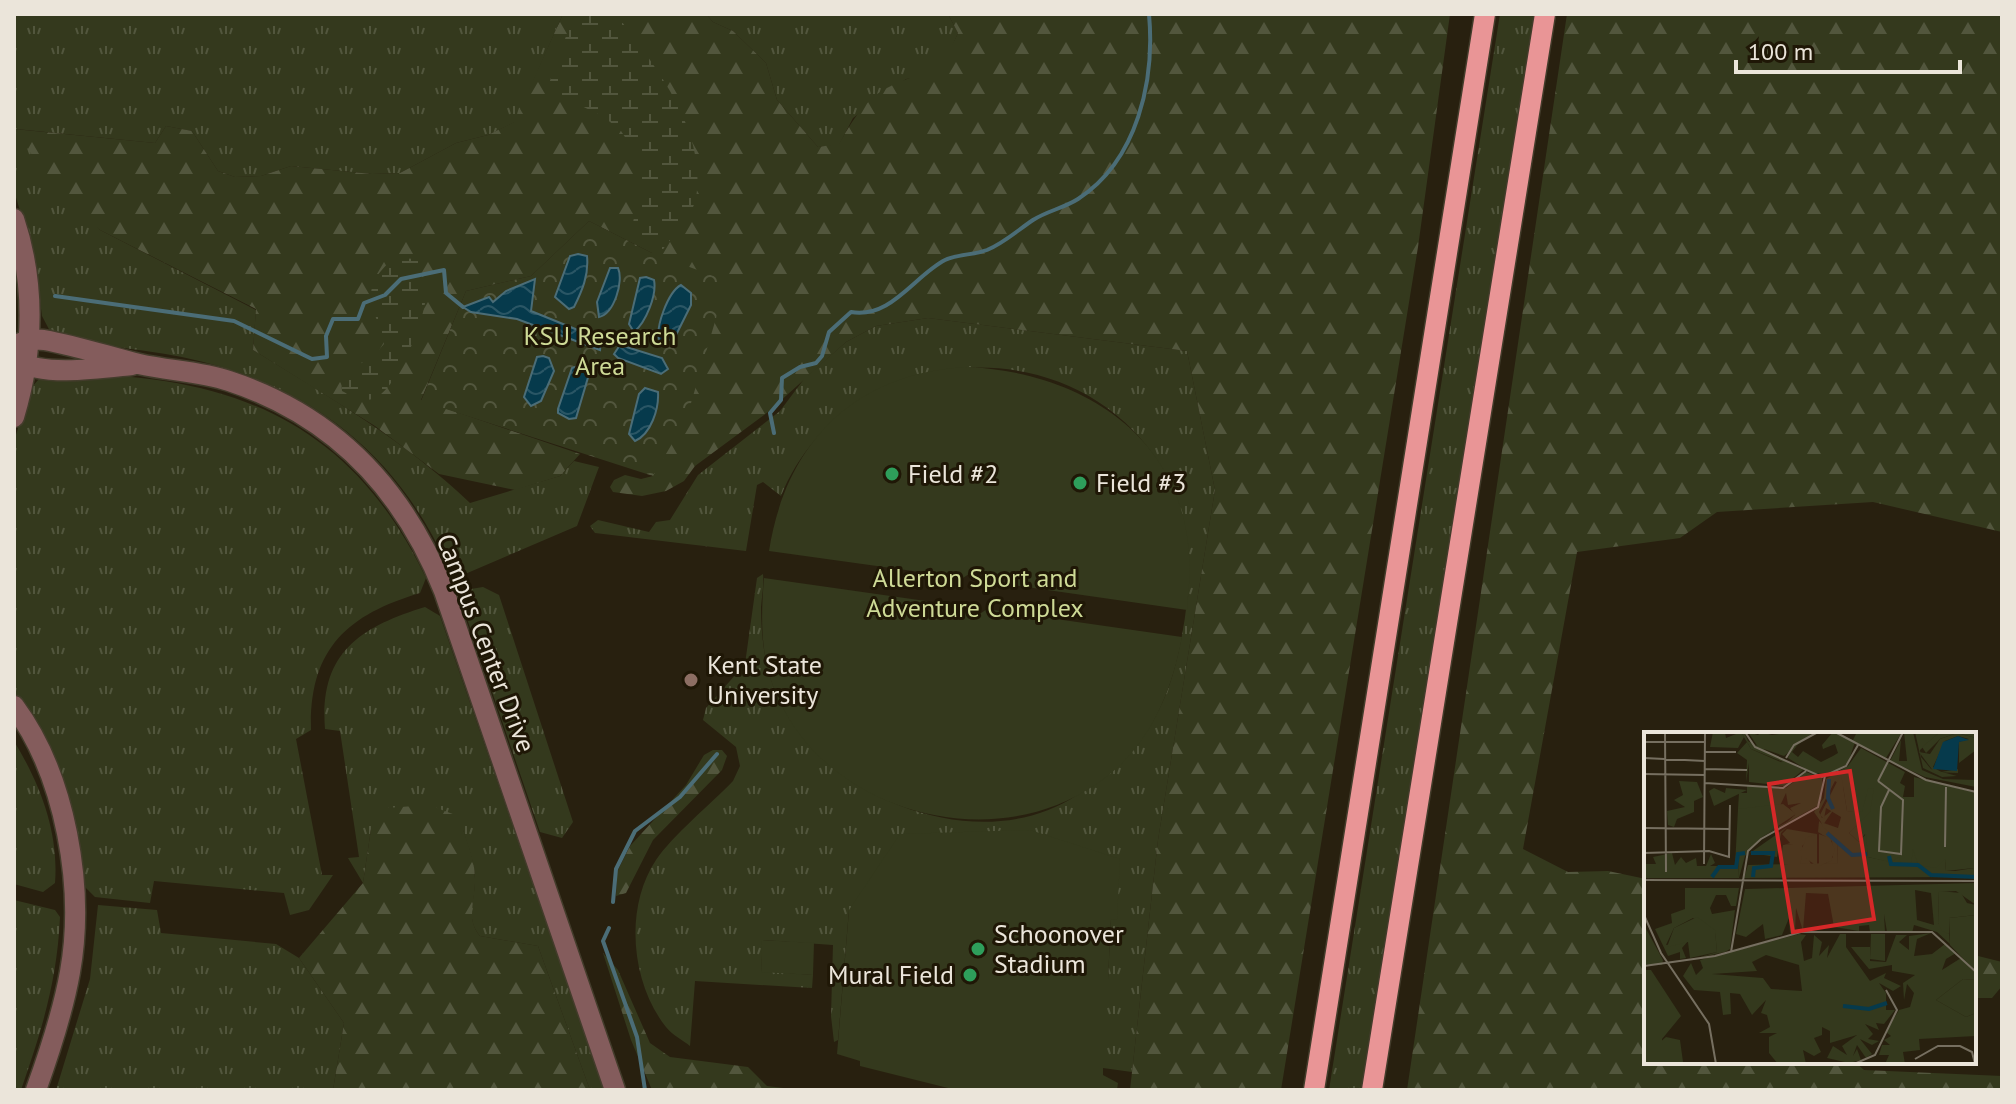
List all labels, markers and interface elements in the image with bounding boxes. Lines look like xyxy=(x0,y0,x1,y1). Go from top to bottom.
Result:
scale bar xyxy=(1736,24,1960,74)
text: 100 m xyxy=(1748,36,1813,67)
park label: KSU Research Area xyxy=(524,319,676,382)
place label: Field #2 xyxy=(908,457,998,490)
marker: Field #2 xyxy=(883,465,901,483)
place label: Field #3 xyxy=(1096,466,1186,499)
marker: Field #3 xyxy=(1071,474,1089,492)
street label: Campus Center Drive xyxy=(430,529,543,757)
park label: Allerton Sport and Adventure Complex xyxy=(866,561,1084,624)
place label: Kent State University xyxy=(707,648,822,711)
marker: Kent State University xyxy=(682,671,700,689)
inset map xyxy=(1644,732,1976,1064)
place label: Schoonover Stadium xyxy=(994,917,1124,980)
marker: Schoonover Stadium xyxy=(969,940,987,958)
place label: Mural Field xyxy=(828,958,954,991)
marker: Mural Field xyxy=(961,966,979,984)

